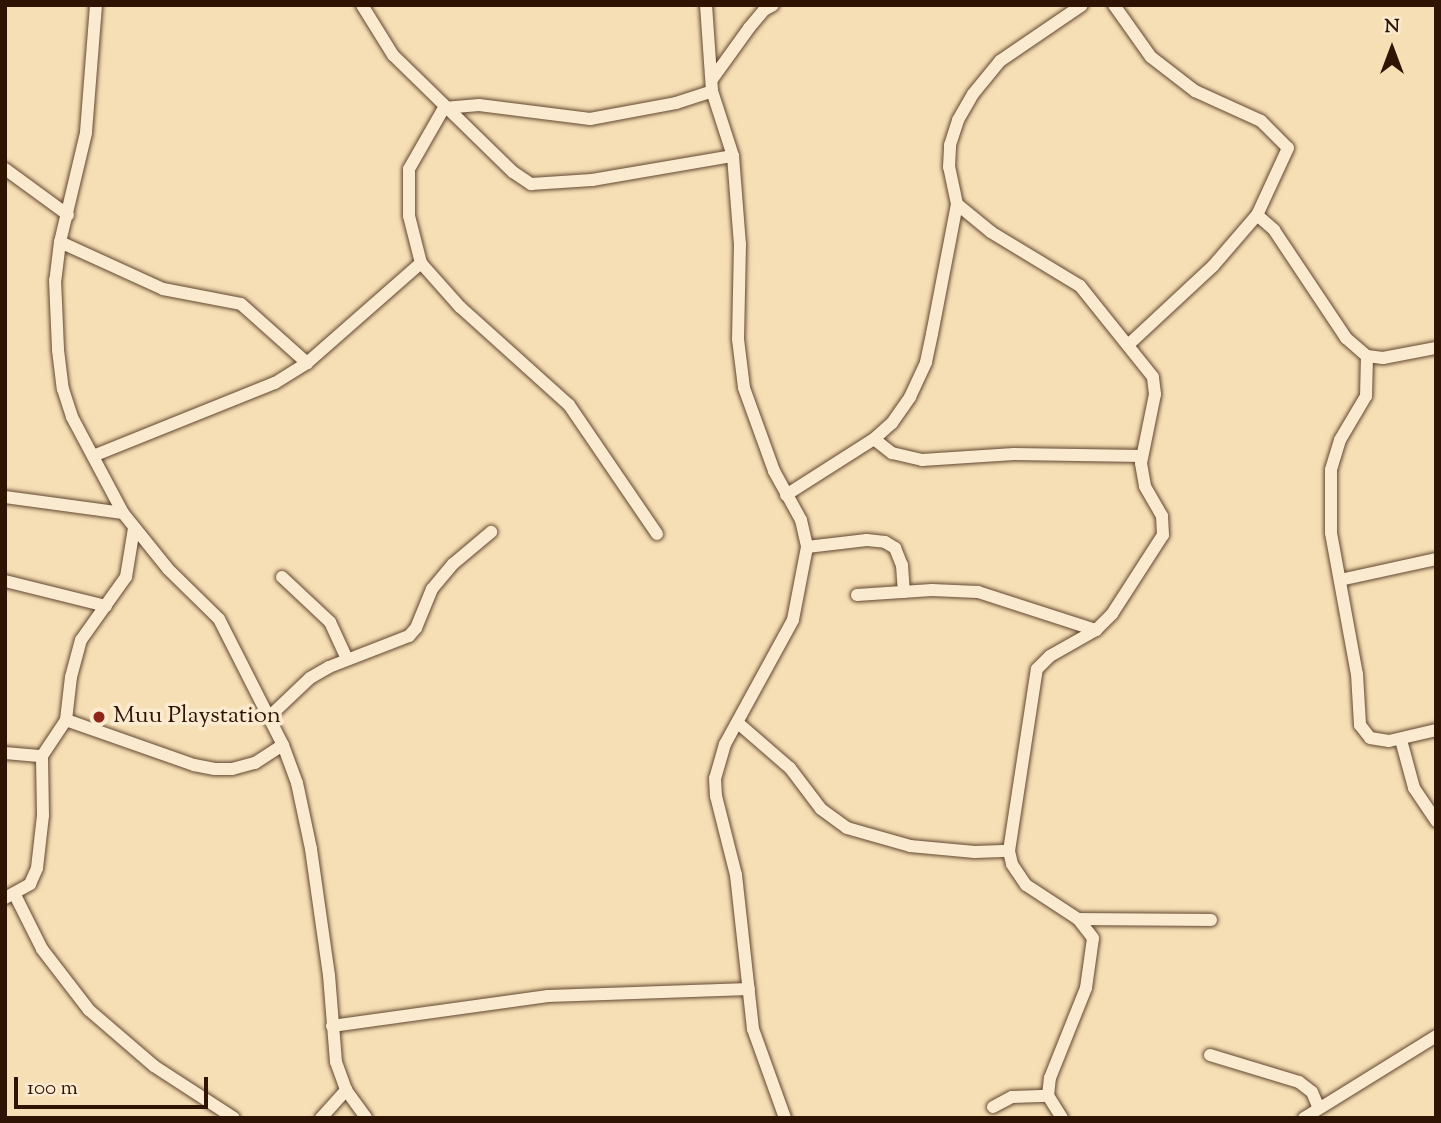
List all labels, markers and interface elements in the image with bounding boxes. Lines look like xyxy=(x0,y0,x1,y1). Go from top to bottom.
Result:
north arrow xyxy=(1357,14,1427,84)
text: N xyxy=(1384,14,1400,41)
place label: Muu Playstation xyxy=(113,703,281,731)
marker: Muu Playstation xyxy=(91,709,107,725)
scale bar xyxy=(18,1064,212,1108)
text: 100 m xyxy=(27,1074,78,1104)

